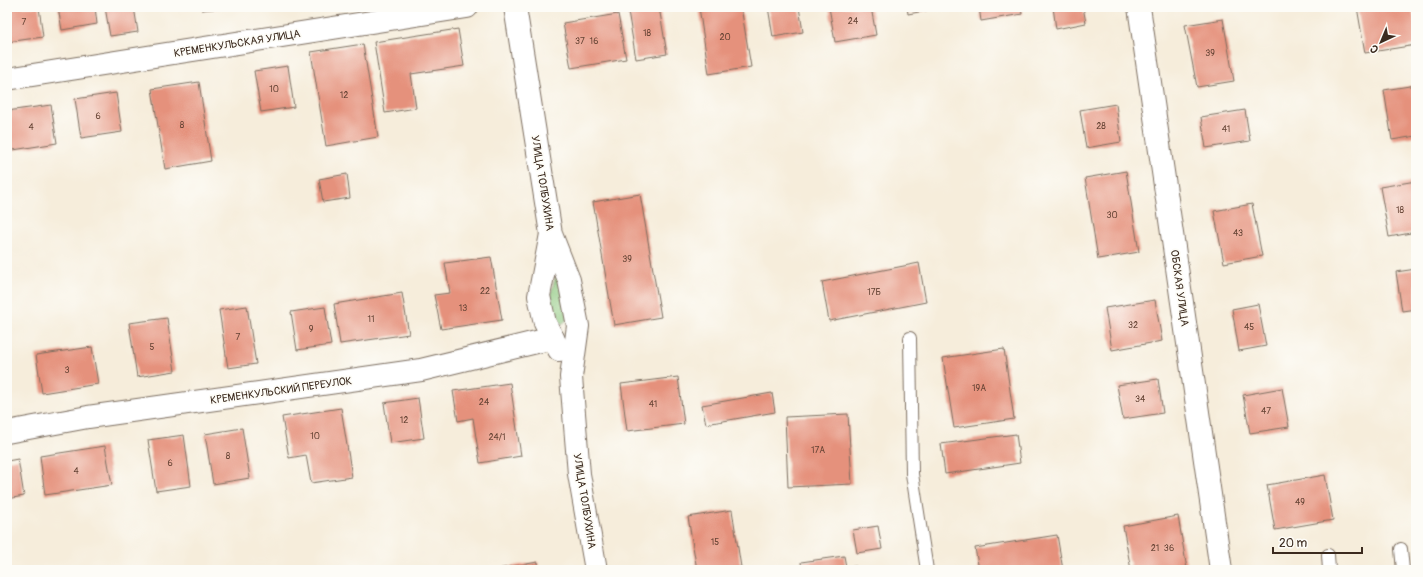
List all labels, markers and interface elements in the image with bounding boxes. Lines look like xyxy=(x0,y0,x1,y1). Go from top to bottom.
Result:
house number: 24 xyxy=(848,16,859,27)
house number: 7 xyxy=(22,17,27,28)
north arrow xyxy=(1361,22,1401,62)
street label: КРЕМЕНКУЛЬСКАЯ УЛИЦА xyxy=(173,27,301,60)
house number: 18 xyxy=(643,28,651,39)
house number: 20 xyxy=(719,32,731,43)
house number: 37 xyxy=(575,36,585,47)
house number: 16 xyxy=(590,36,598,47)
text: С xyxy=(1367,42,1381,56)
house number: 39 xyxy=(1205,48,1215,59)
house number: 10 xyxy=(269,84,279,95)
house number: 12 xyxy=(340,90,348,101)
house number: 6 xyxy=(95,111,101,122)
house number: 8 xyxy=(180,120,185,131)
house number: 28 xyxy=(1096,121,1106,132)
house number: 4 xyxy=(28,122,34,133)
house number: 41 xyxy=(1222,124,1230,135)
street label: УЛИЦА ТОЛБУХИНА xyxy=(529,134,556,232)
house number: 18 xyxy=(1396,205,1404,216)
house number: 30 xyxy=(1106,210,1118,221)
house number: 43 xyxy=(1233,228,1243,239)
street label: ОБСКАЯ УЛИЦА xyxy=(1168,249,1191,327)
house number: 39 xyxy=(622,254,632,265)
house number: 22 xyxy=(480,286,490,297)
house number: 17Б xyxy=(867,287,881,298)
house number: 13 xyxy=(459,303,467,314)
house number: 11 xyxy=(367,314,375,325)
house number: 32 xyxy=(1128,320,1138,331)
house number: 45 xyxy=(1244,322,1254,333)
house number: 9 xyxy=(309,324,314,335)
house number: 7 xyxy=(236,332,241,343)
house number: 5 xyxy=(150,342,155,353)
house number: 3 xyxy=(64,365,70,376)
street label: КРЕМЕНКУЛЬСКИЙ ПЕРЕУЛОК xyxy=(209,374,353,407)
house number: 19А xyxy=(972,383,986,394)
house number: 34 xyxy=(1135,394,1146,405)
house number: 24 xyxy=(479,397,490,408)
house number: 41 xyxy=(649,399,657,410)
house number: 47 xyxy=(1261,406,1271,417)
house number: 12 xyxy=(400,415,408,426)
house number: 10 xyxy=(310,431,320,442)
house number: 24/1 xyxy=(488,432,506,443)
house number: 17А xyxy=(811,445,825,456)
house number: 8 xyxy=(226,451,231,462)
street label: УЛИЦА ТОЛБУХИНА xyxy=(571,452,598,550)
house number: 6 xyxy=(167,458,173,469)
house number: 4 xyxy=(73,466,79,477)
house number: 49 xyxy=(1295,497,1305,508)
scale bar xyxy=(1273,529,1362,555)
text: 20 m xyxy=(1279,536,1308,551)
house number: 15 xyxy=(711,537,719,548)
house number: 21 xyxy=(1151,543,1159,554)
house number: 36 xyxy=(1164,543,1174,554)

